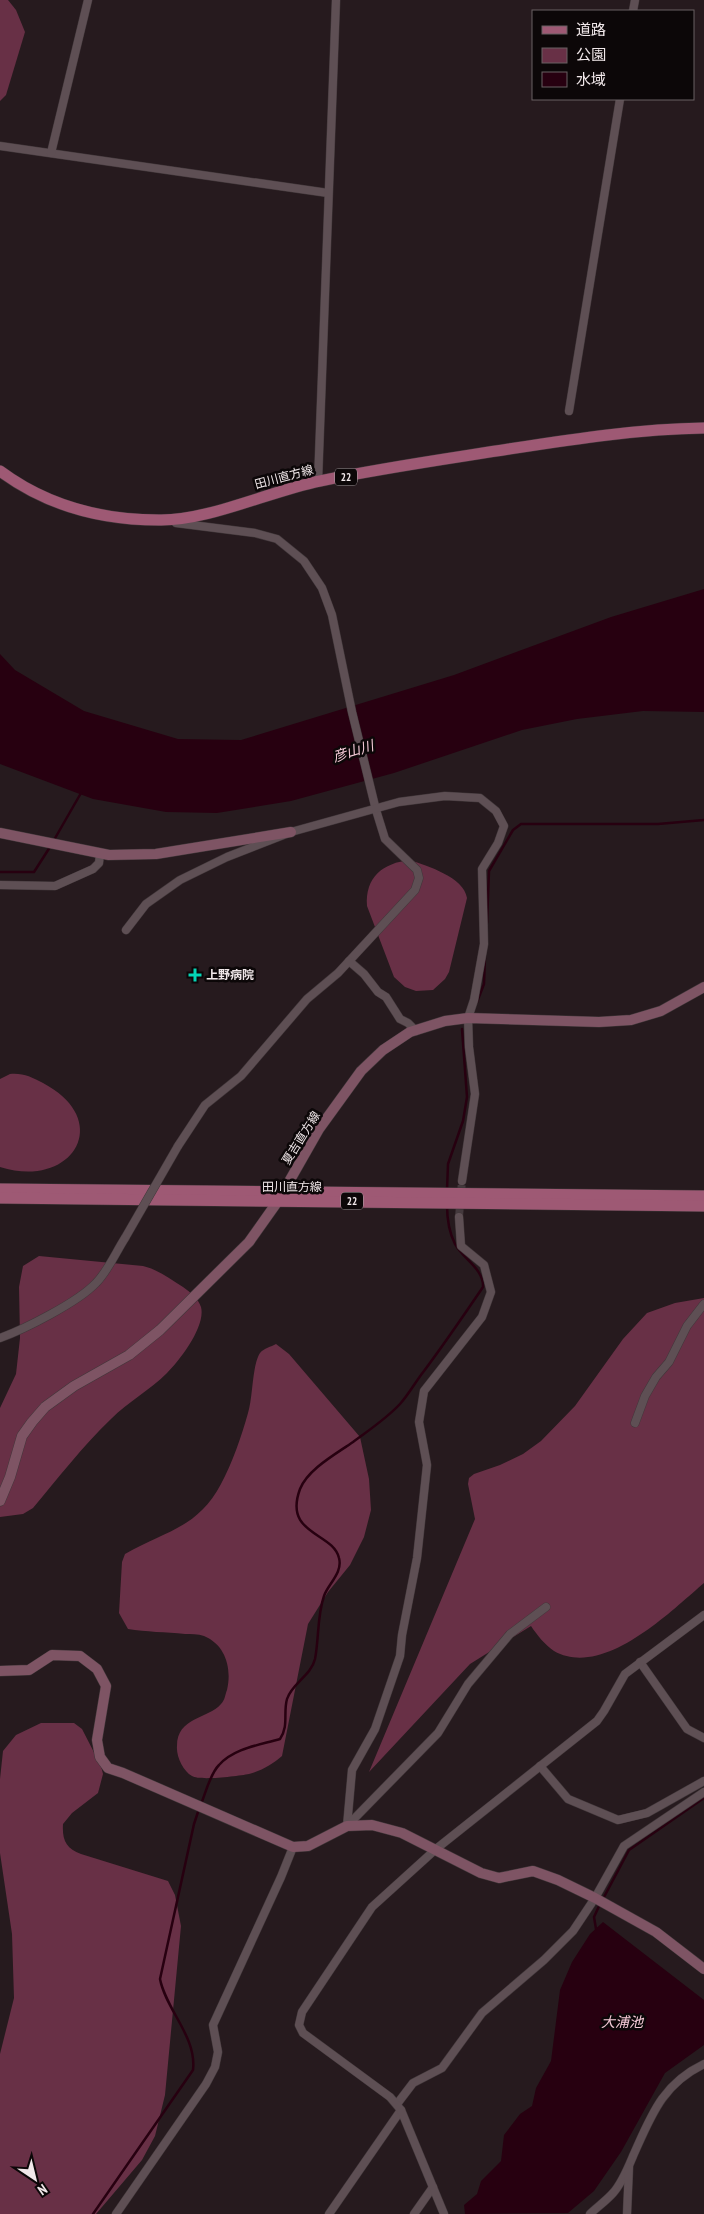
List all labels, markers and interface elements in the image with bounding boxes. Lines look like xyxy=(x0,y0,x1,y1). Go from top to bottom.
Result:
legend xyxy=(532,10,694,100)
text: 道路 xyxy=(576,20,606,39)
text: 公園 xyxy=(576,45,606,64)
text: 水域 xyxy=(576,70,606,89)
street label: 田川直方線 xyxy=(253,462,315,492)
road number: 22 xyxy=(335,468,357,486)
water label: 彦山川 xyxy=(330,736,378,766)
place label: 上野病院 xyxy=(206,967,254,982)
marker: 上野病院 xyxy=(188,968,202,982)
street label: 夏吉直方線 xyxy=(278,1108,323,1167)
street label: 田川直方線 xyxy=(262,1179,322,1194)
road number: 22 xyxy=(341,1192,363,1210)
water label: 大浦池 xyxy=(601,2013,645,2031)
north arrow xyxy=(10,2154,60,2204)
text: N xyxy=(34,2180,51,2199)

